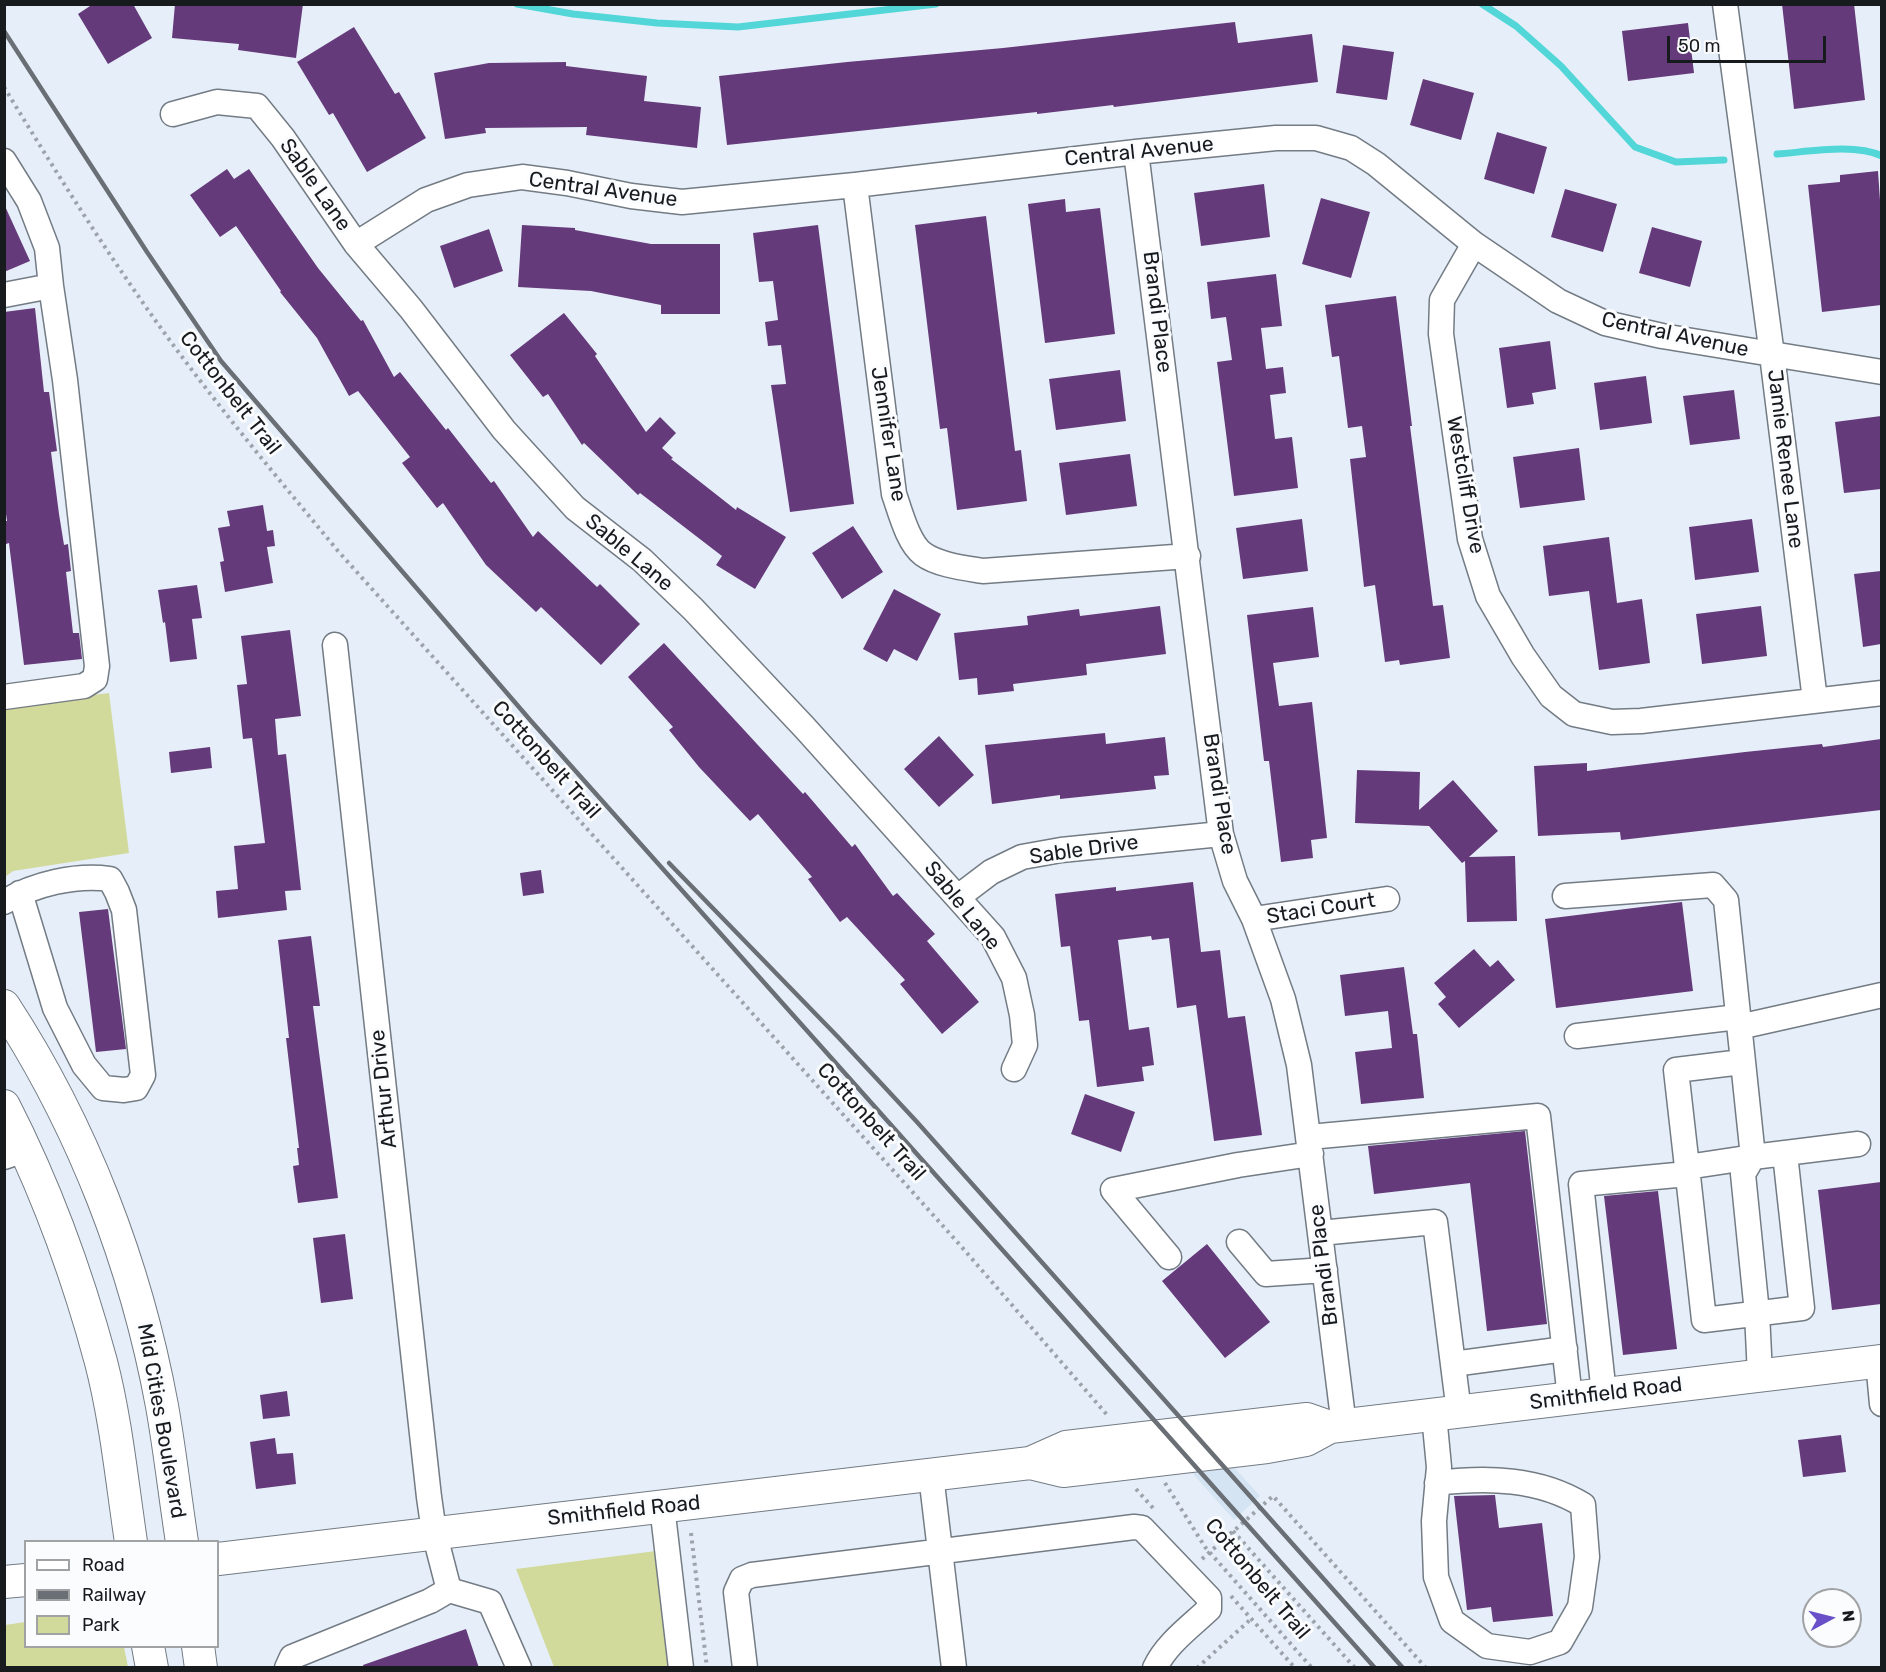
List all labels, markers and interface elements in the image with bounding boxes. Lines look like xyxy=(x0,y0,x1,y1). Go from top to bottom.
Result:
scale bar xyxy=(1670,24,1829,62)
text: 50 m xyxy=(1678,35,1721,57)
street label: Central Avenue xyxy=(1063,132,1215,172)
street label: Sable Lane xyxy=(274,134,356,236)
street label: Central Avenue xyxy=(527,167,679,213)
street label: Brandi Place xyxy=(1137,250,1177,374)
street label: Central Avenue xyxy=(1599,307,1751,363)
street label: Cottonbelt Trail xyxy=(174,326,286,460)
street label: Jennifer Lane xyxy=(865,365,911,503)
street label: Jamie Renee Lane xyxy=(1762,368,1808,550)
street label: Westcliff Drive xyxy=(1441,414,1489,556)
street label: Sable Lane xyxy=(580,509,678,597)
street label: Cottonbelt Trail xyxy=(486,696,606,824)
street label: Brandi Place xyxy=(1197,732,1241,856)
street label: Sable Drive xyxy=(1028,830,1140,870)
street label: Sable Lane xyxy=(919,856,1005,956)
street label: Staci Court xyxy=(1265,888,1377,930)
street label: Arthur Drive xyxy=(365,1028,403,1150)
street label: Cottonbelt Trail xyxy=(811,1058,931,1186)
street label: Brandi Place xyxy=(1304,1203,1344,1327)
street label: Mid Cities Boulevard xyxy=(131,1321,191,1521)
street label: Smithfield Road xyxy=(1528,1372,1684,1416)
street label: Smithfield Road xyxy=(546,1490,702,1532)
street label: Cottonbelt Trail xyxy=(1199,1513,1315,1645)
legend xyxy=(24,1540,219,1648)
text: Road xyxy=(82,1554,125,1576)
text: Railway xyxy=(82,1584,146,1606)
north arrow xyxy=(1802,1588,1862,1648)
text: N xyxy=(1838,1609,1859,1623)
text: Park xyxy=(82,1614,119,1636)

